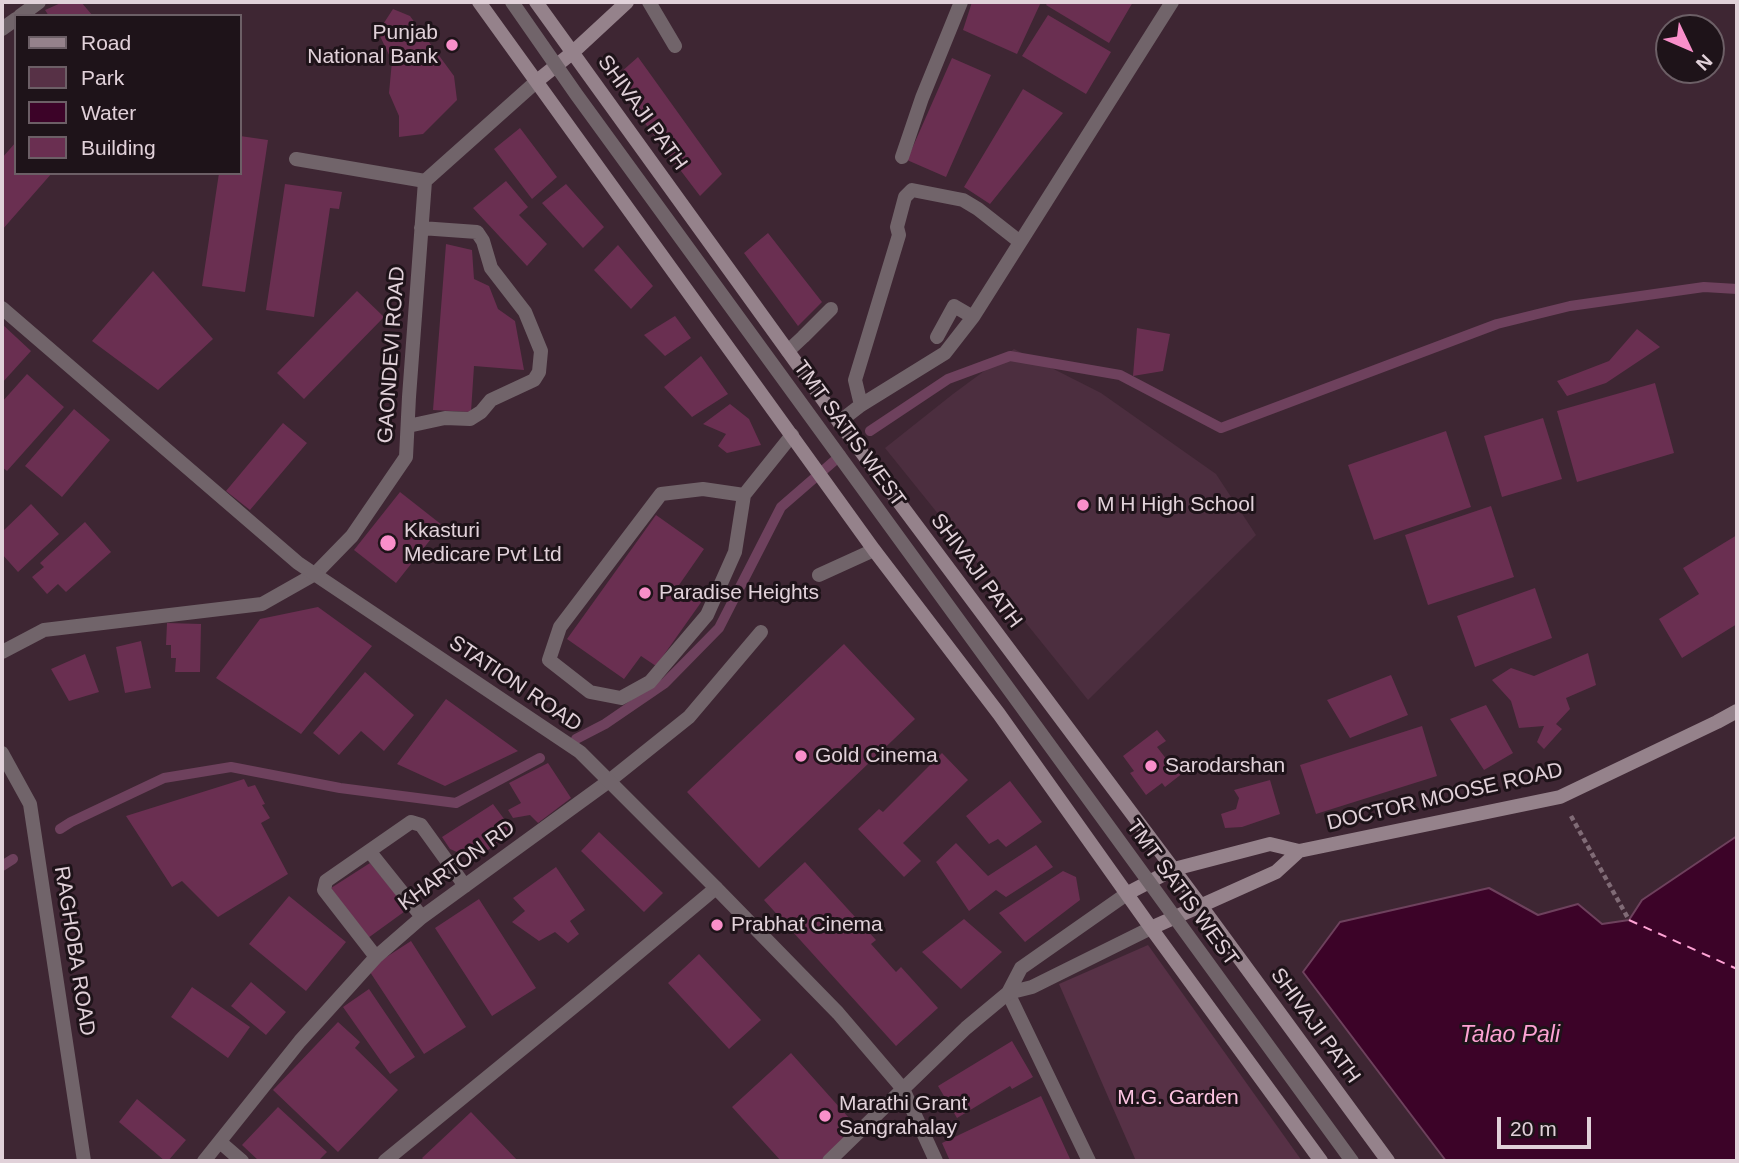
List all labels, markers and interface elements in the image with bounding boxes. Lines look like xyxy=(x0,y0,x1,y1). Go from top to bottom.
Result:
legend xyxy=(14,14,242,175)
north arrow xyxy=(1655,14,1725,84)
place label: Punjab National Bank xyxy=(307,20,438,70)
text: Road xyxy=(81,31,131,54)
marker: Punjab National Bank xyxy=(444,37,460,53)
street label: SHIVAJI PATH xyxy=(592,50,692,176)
text: N xyxy=(1692,50,1716,75)
text: Park xyxy=(81,66,124,89)
text: Water xyxy=(81,101,136,124)
text: Building xyxy=(81,136,156,159)
street label: GAONDEVI ROAD xyxy=(373,266,411,444)
street label: TMT SATIS WEST xyxy=(787,356,911,512)
place label: M H High School xyxy=(1097,492,1255,518)
marker: M H High School xyxy=(1075,497,1091,513)
street label: SHIVAJI PATH xyxy=(925,509,1027,633)
place label: Kkasturi Medicare Pvt Ltd xyxy=(404,518,562,568)
marker: Kkasturi Medicare Pvt Ltd xyxy=(378,533,398,553)
place label: Paradise Heights xyxy=(659,580,819,606)
marker: Paradise Heights xyxy=(637,585,653,601)
street label: STATION ROAD xyxy=(444,630,586,738)
place label: Gold Cinema xyxy=(815,743,938,769)
marker: Gold Cinema xyxy=(793,748,809,764)
place label: Sarodarshan xyxy=(1165,753,1285,779)
marker: Sarodarshan xyxy=(1143,758,1159,774)
street label: DOCTOR MOOSE ROAD xyxy=(1325,758,1565,836)
street label: KHARTON RD xyxy=(394,815,520,917)
street label: TMT SATIS WEST xyxy=(1120,815,1244,971)
street label: RAGHOBA ROAD xyxy=(48,864,100,1038)
place label: Prabhat Cinema xyxy=(731,912,883,938)
marker: Prabhat Cinema xyxy=(709,917,725,933)
street label: SHIVAJI PATH xyxy=(1265,963,1365,1089)
water label: Talao Pali xyxy=(1460,1022,1560,1050)
park label: M.G. Garden xyxy=(1117,1085,1239,1111)
place label: Marathi Grant Sangrahalay xyxy=(839,1091,967,1141)
scale bar xyxy=(1501,1104,1596,1148)
marker: Marathi Grant Sangrahalay xyxy=(817,1108,833,1124)
text: 20 m xyxy=(1510,1117,1557,1140)

